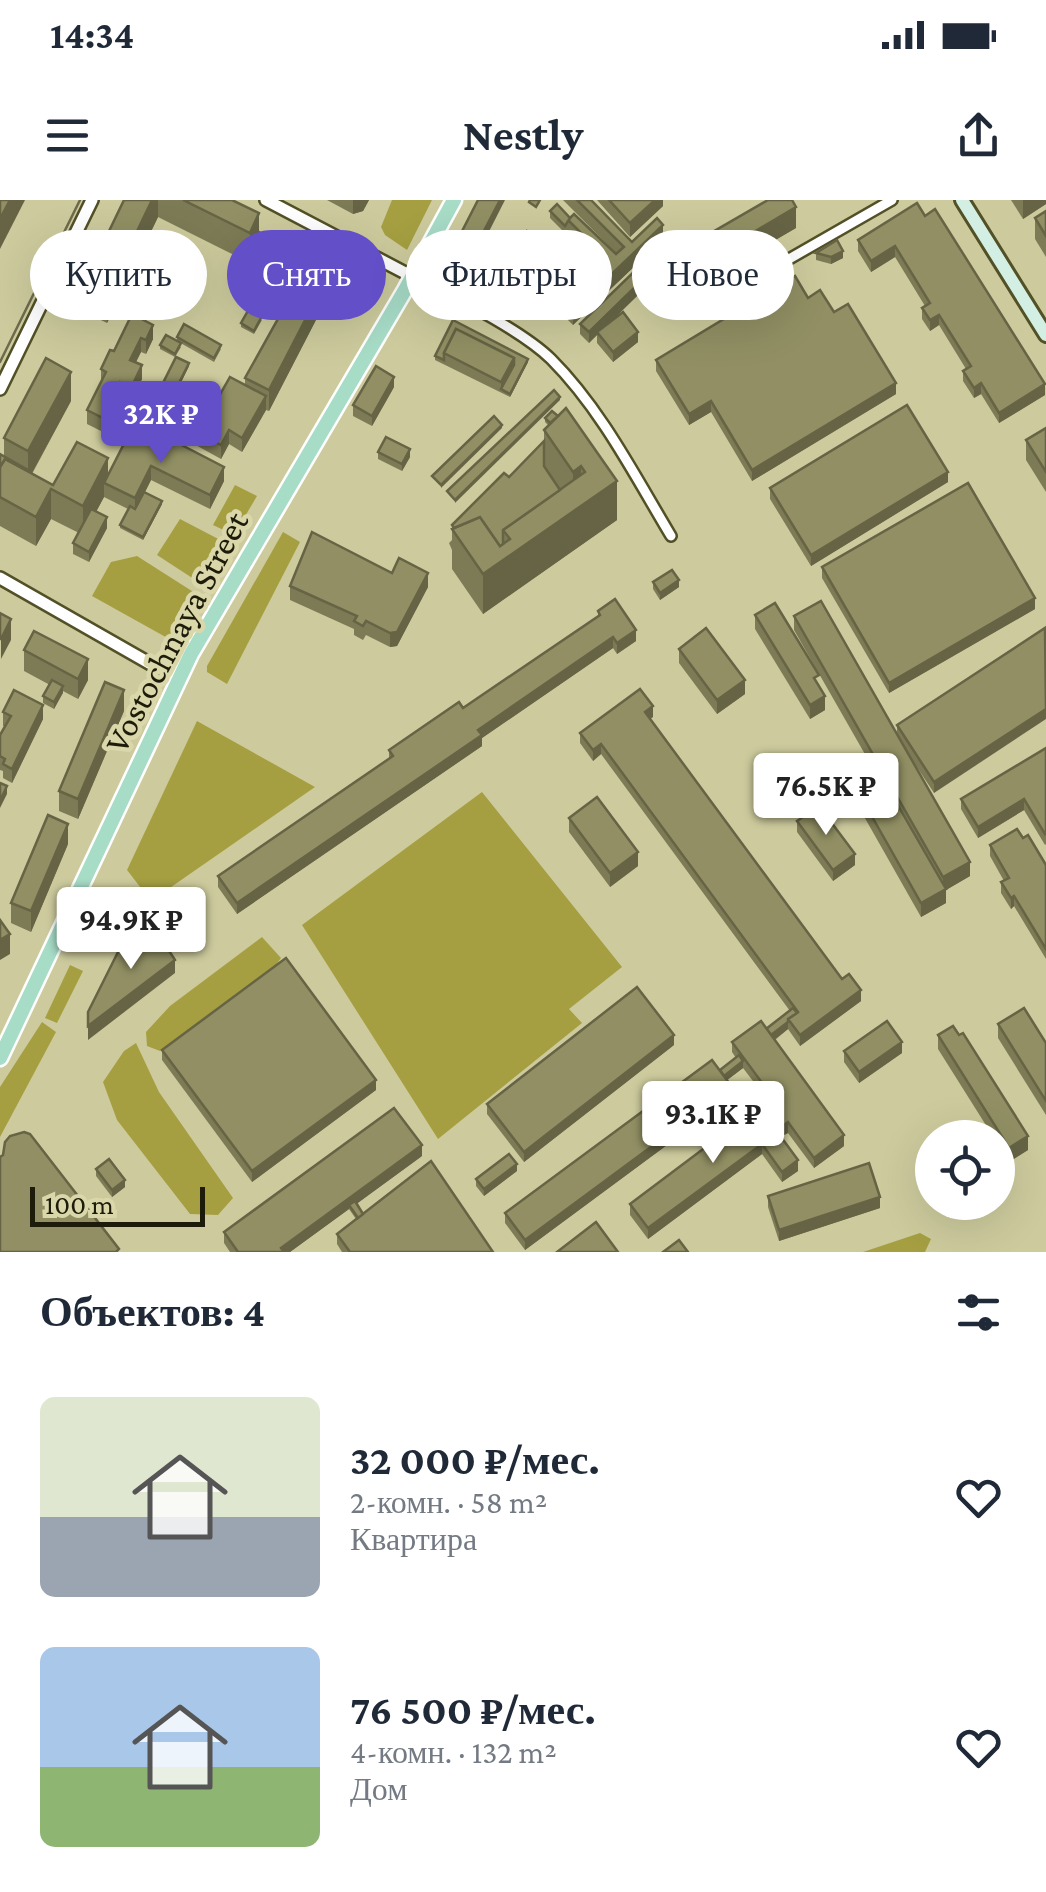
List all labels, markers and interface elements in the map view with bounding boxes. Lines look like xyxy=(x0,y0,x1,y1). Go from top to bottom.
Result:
text: 14:34 xyxy=(50,14,134,56)
icon: menu xyxy=(40,108,95,163)
icon: share xyxy=(951,108,1006,163)
text: Nestly xyxy=(463,110,583,160)
chip: Купить xyxy=(30,230,207,320)
chip: Снять xyxy=(227,230,386,320)
chip: Фильтры xyxy=(406,230,612,320)
chip: Новое xyxy=(632,230,794,320)
pin: 32K ₽ xyxy=(91,381,231,466)
text: 32K ₽ xyxy=(123,395,199,431)
street label: Vostochnaya Street xyxy=(97,505,257,759)
pin: 76.5K ₽ xyxy=(734,753,918,838)
text: 76.5K ₽ xyxy=(776,767,877,803)
pin: 94.9K ₽ xyxy=(39,887,223,972)
text: 94.9K ₽ xyxy=(79,901,183,937)
pin: 93.1K ₽ xyxy=(621,1081,805,1166)
text: 93.1K ₽ xyxy=(664,1095,762,1131)
map controls xyxy=(915,1120,1015,1220)
button: locate xyxy=(915,1120,1015,1220)
scale bar xyxy=(30,1182,205,1226)
text: 100 m xyxy=(45,1189,114,1220)
icon: filters xyxy=(951,1285,1006,1340)
text: Объектов: 4 xyxy=(40,1288,265,1335)
text: 32 000 ₽/мес. xyxy=(350,1436,600,1483)
icon: home xyxy=(120,1437,240,1557)
icon: heart xyxy=(951,1470,1006,1525)
text: 2-комн. · 58 m² xyxy=(350,1484,547,1520)
text: Квартира xyxy=(350,1521,477,1557)
text: 76 500 ₽/мес. xyxy=(350,1686,596,1733)
icon: home xyxy=(120,1687,240,1807)
icon: heart xyxy=(951,1720,1006,1775)
text: 4-комн. · 132 m² xyxy=(350,1734,557,1770)
text: Дом xyxy=(350,1771,407,1807)

